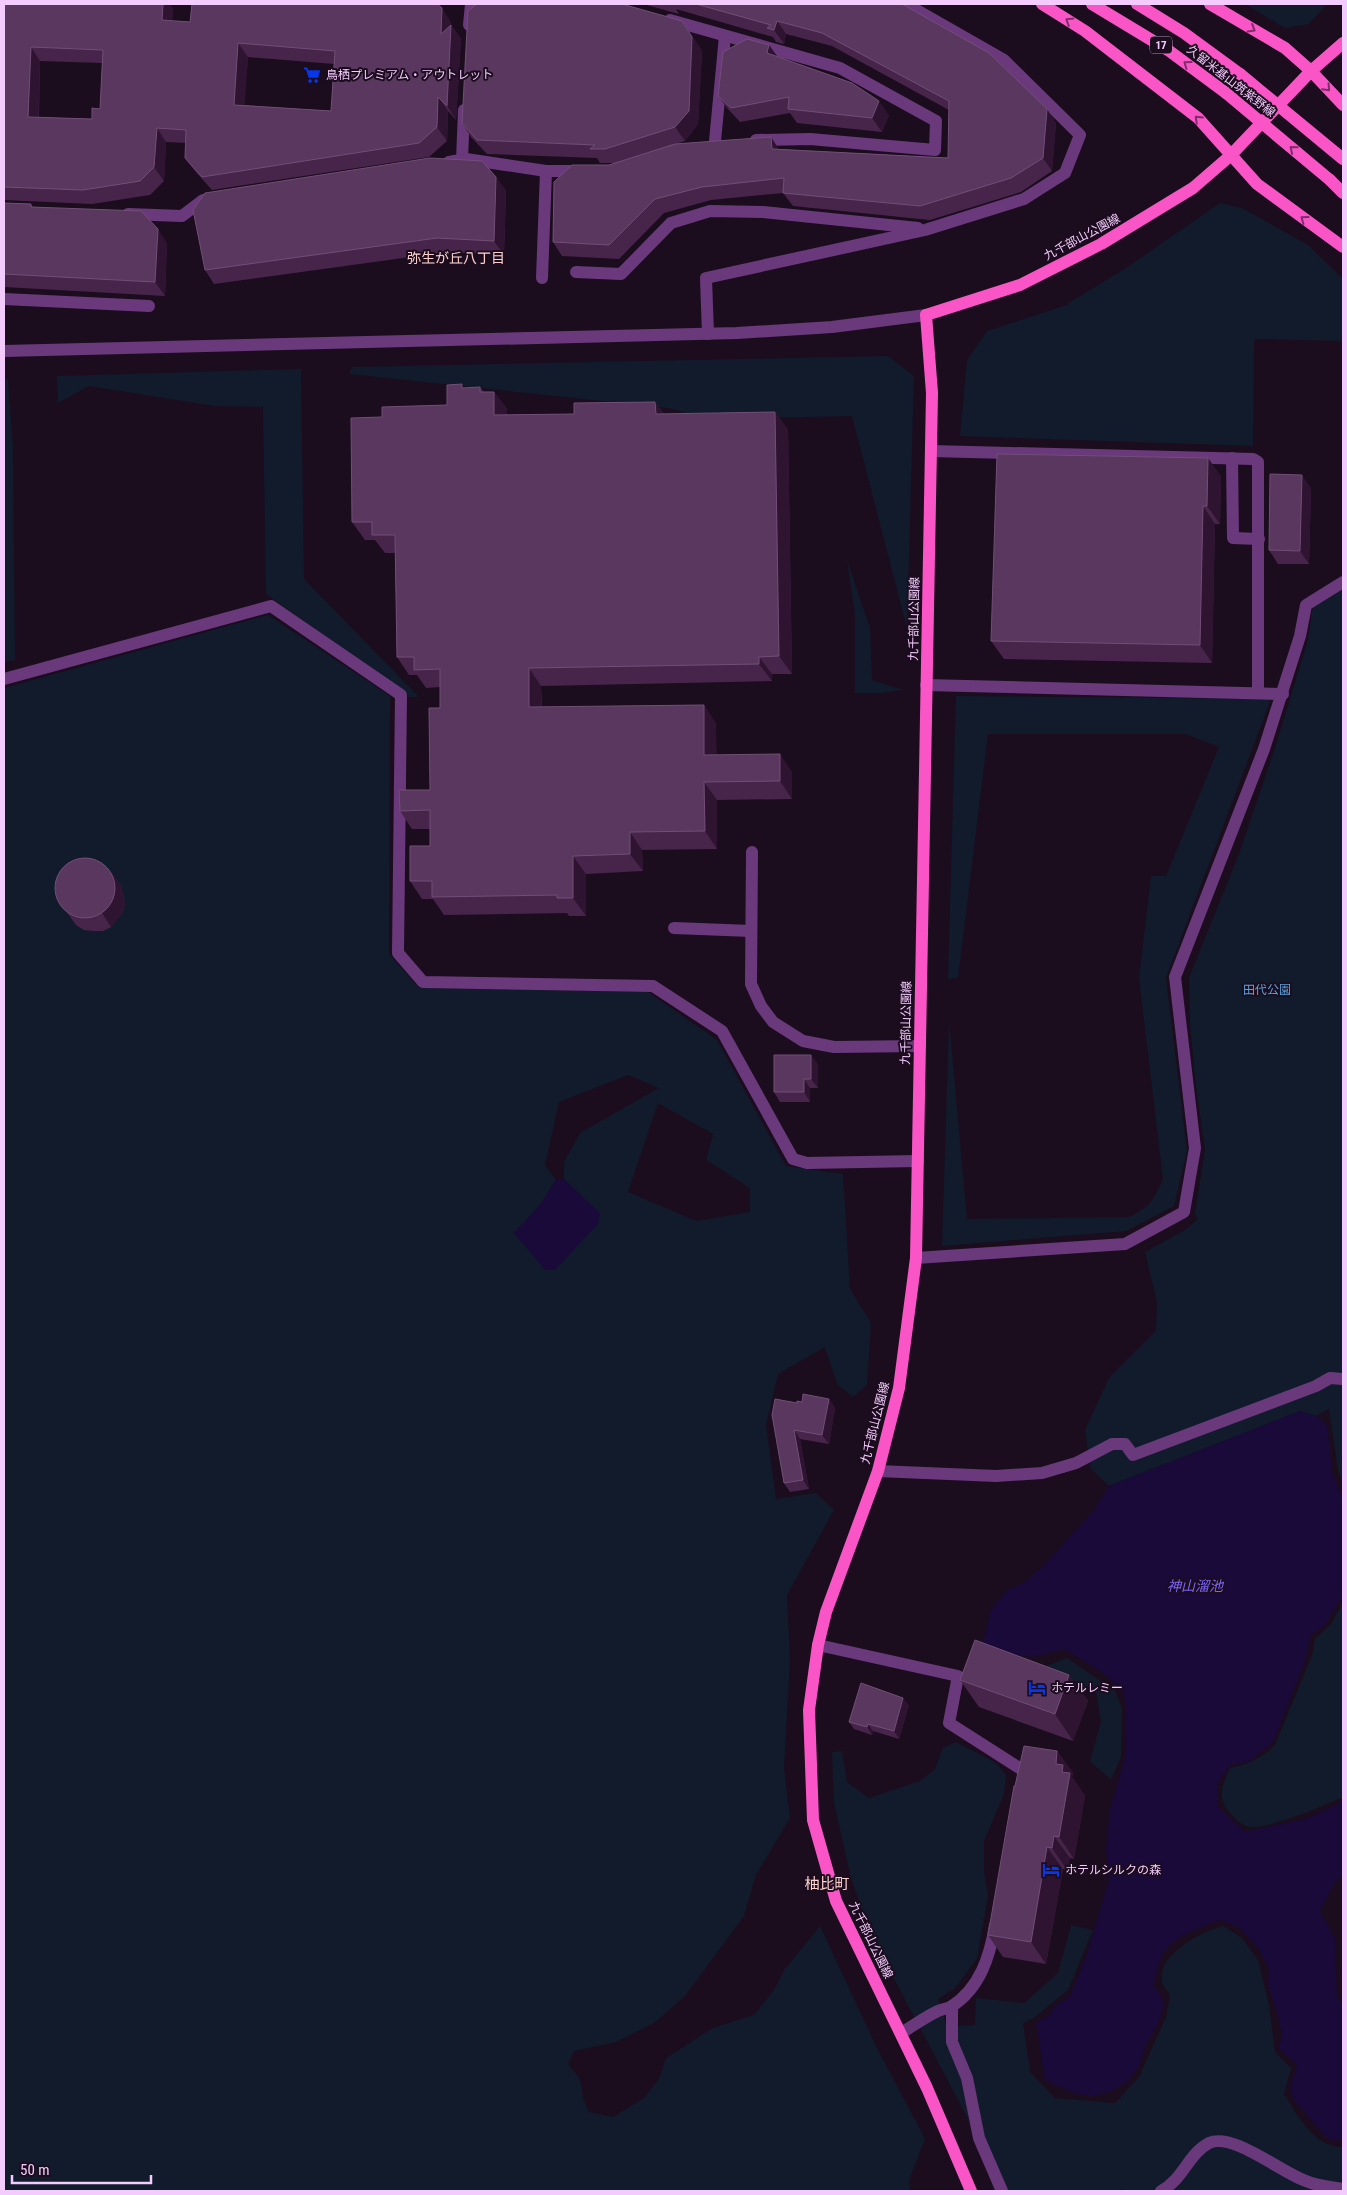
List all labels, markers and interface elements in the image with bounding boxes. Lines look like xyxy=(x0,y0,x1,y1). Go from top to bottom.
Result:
one-way arrow xyxy=(1065,18,1074,27)
one-way arrow xyxy=(1246,22,1255,32)
road number: 17 xyxy=(1150,36,1172,54)
street label: 久留米基山筑紫野線 xyxy=(1184,42,1278,120)
one-way arrow xyxy=(1184,61,1193,69)
supermarket icon: 鳥栖プレミアム・アウトレット xyxy=(302,65,322,85)
place label: 鳥栖プレミアム・アウトレット xyxy=(326,68,493,82)
one-way arrow xyxy=(1321,83,1330,92)
one-way arrow xyxy=(1194,116,1203,125)
one-way arrow xyxy=(1289,145,1298,154)
street label: 九千部山公園線 xyxy=(1042,211,1122,263)
one-way arrow xyxy=(1301,216,1310,224)
district label: 弥生が丘八丁目 xyxy=(407,250,505,266)
street label: 九千部山公園線 xyxy=(906,577,922,661)
street label: 九千部山公園線 xyxy=(898,981,914,1065)
park label: 田代公園 xyxy=(1243,983,1291,997)
street label: 九千部山公園線 xyxy=(858,1381,892,1465)
water label: 神山溜池 xyxy=(1167,1578,1225,1594)
hotel icon: ホテルレミー xyxy=(1027,1678,1047,1698)
place label: ホテルレミー xyxy=(1051,1681,1123,1695)
hotel icon: ホテルシルクの森 xyxy=(1041,1860,1061,1880)
place label: ホテルシルクの森 xyxy=(1065,1863,1161,1877)
district label: 柚比町 xyxy=(804,1875,850,1893)
street label: 九千部山公園線 xyxy=(846,1899,896,1981)
scale bar xyxy=(12,2152,151,2184)
text: 50 m xyxy=(20,2161,50,2179)

